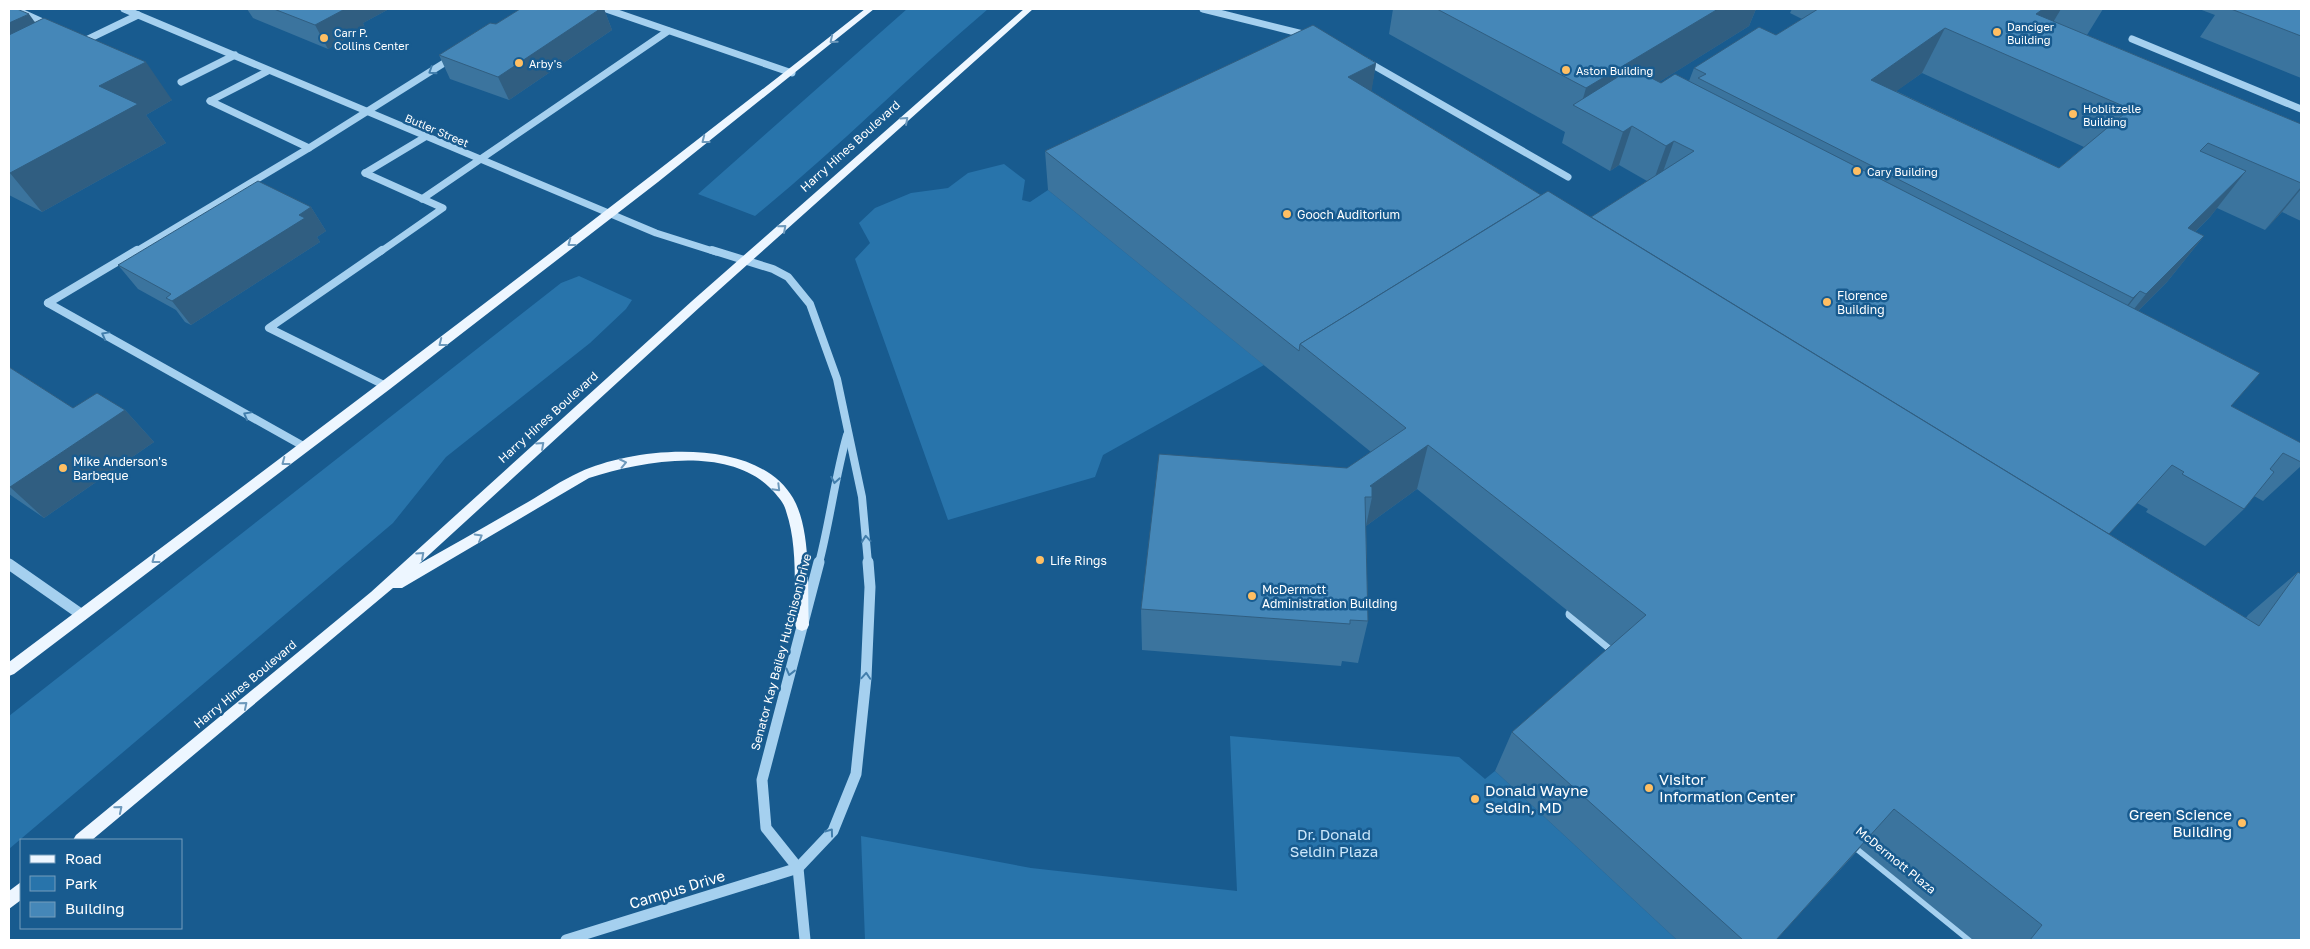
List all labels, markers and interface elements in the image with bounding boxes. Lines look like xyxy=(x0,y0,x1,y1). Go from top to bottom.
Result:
place label: Danciger Building xyxy=(2007,20,2055,46)
place label: Carr P. Collins Center xyxy=(334,26,410,52)
marker: Danciger Building xyxy=(1991,26,2003,38)
marker: Carr P. Collins Center xyxy=(318,32,330,44)
one-way arrow xyxy=(829,34,838,43)
marker: Arby's xyxy=(513,57,525,69)
place label: Arby's xyxy=(529,57,562,70)
one-way arrow xyxy=(429,64,438,74)
marker: Aston Building xyxy=(1560,64,1572,76)
place label: Aston Building xyxy=(1576,64,1653,77)
street label: Harry Hines Boulevard xyxy=(797,97,903,195)
place label: Hoblitzelle Building xyxy=(2083,102,2141,128)
marker: Hoblitzelle Building xyxy=(2067,108,2079,120)
street label: Butler Street xyxy=(403,111,471,149)
one-way arrow xyxy=(899,116,908,125)
one-way arrow xyxy=(702,135,711,143)
marker: Cary Building xyxy=(1851,165,1863,177)
place label: Cary Building xyxy=(1867,165,1938,178)
place label: Gooch Auditorium xyxy=(1297,207,1400,222)
marker: Gooch Auditorium xyxy=(1281,208,1293,220)
one-way arrow xyxy=(777,225,786,233)
one-way arrow xyxy=(567,237,577,246)
place label: Florence Building xyxy=(1837,288,1888,317)
marker: Florence Building xyxy=(1821,296,1833,308)
one-way arrow xyxy=(102,331,111,341)
one-way arrow xyxy=(439,337,448,345)
street label: Harry Hines Boulevard xyxy=(495,368,601,466)
one-way arrow xyxy=(243,411,252,421)
one-way arrow xyxy=(535,442,544,451)
place label: Mike Anderson's Barbeque xyxy=(73,454,167,483)
one-way arrow xyxy=(281,456,291,465)
one-way arrow xyxy=(618,458,627,469)
marker: Mike Anderson's Barbeque xyxy=(57,462,69,474)
one-way arrow xyxy=(830,476,840,485)
one-way arrow xyxy=(771,482,780,491)
one-way arrow xyxy=(473,533,482,543)
one-way arrow xyxy=(861,535,872,543)
one-way arrow xyxy=(416,552,425,561)
street label: Senator Kay Bailey Hutchison Drive xyxy=(747,552,815,752)
place label: Life Rings xyxy=(1050,553,1107,568)
one-way arrow xyxy=(151,554,161,563)
marker: Life Rings xyxy=(1034,554,1046,566)
place label: McDermott Administration Building xyxy=(1262,582,1397,611)
marker: McDermott Administration Building xyxy=(1246,590,1258,602)
street label: Harry Hines Boulevard xyxy=(191,637,299,731)
one-way arrow xyxy=(785,668,796,676)
one-way arrow xyxy=(860,672,871,680)
one-way arrow xyxy=(238,703,247,711)
place label: Visitor Information Center xyxy=(1659,770,1795,805)
place label: Donald Wayne Seldin, MD xyxy=(1485,781,1588,816)
marker: Visitor Information Center xyxy=(1643,782,1655,794)
marker: Donald Wayne Seldin, MD xyxy=(1469,793,1481,805)
place label: Green Science Building xyxy=(2129,805,2232,840)
one-way arrow xyxy=(113,807,122,815)
marker: Green Science Building xyxy=(2236,817,2248,829)
street label: McDermott Plaza xyxy=(1853,823,1939,897)
park label: Dr. Donald Seldin Plaza xyxy=(1290,825,1378,860)
one-way arrow xyxy=(825,829,833,838)
legend xyxy=(20,839,182,929)
text: Road xyxy=(65,849,102,867)
street label: Campus Drive xyxy=(627,866,727,912)
text: Park xyxy=(65,874,98,892)
text: Building xyxy=(65,899,125,917)

